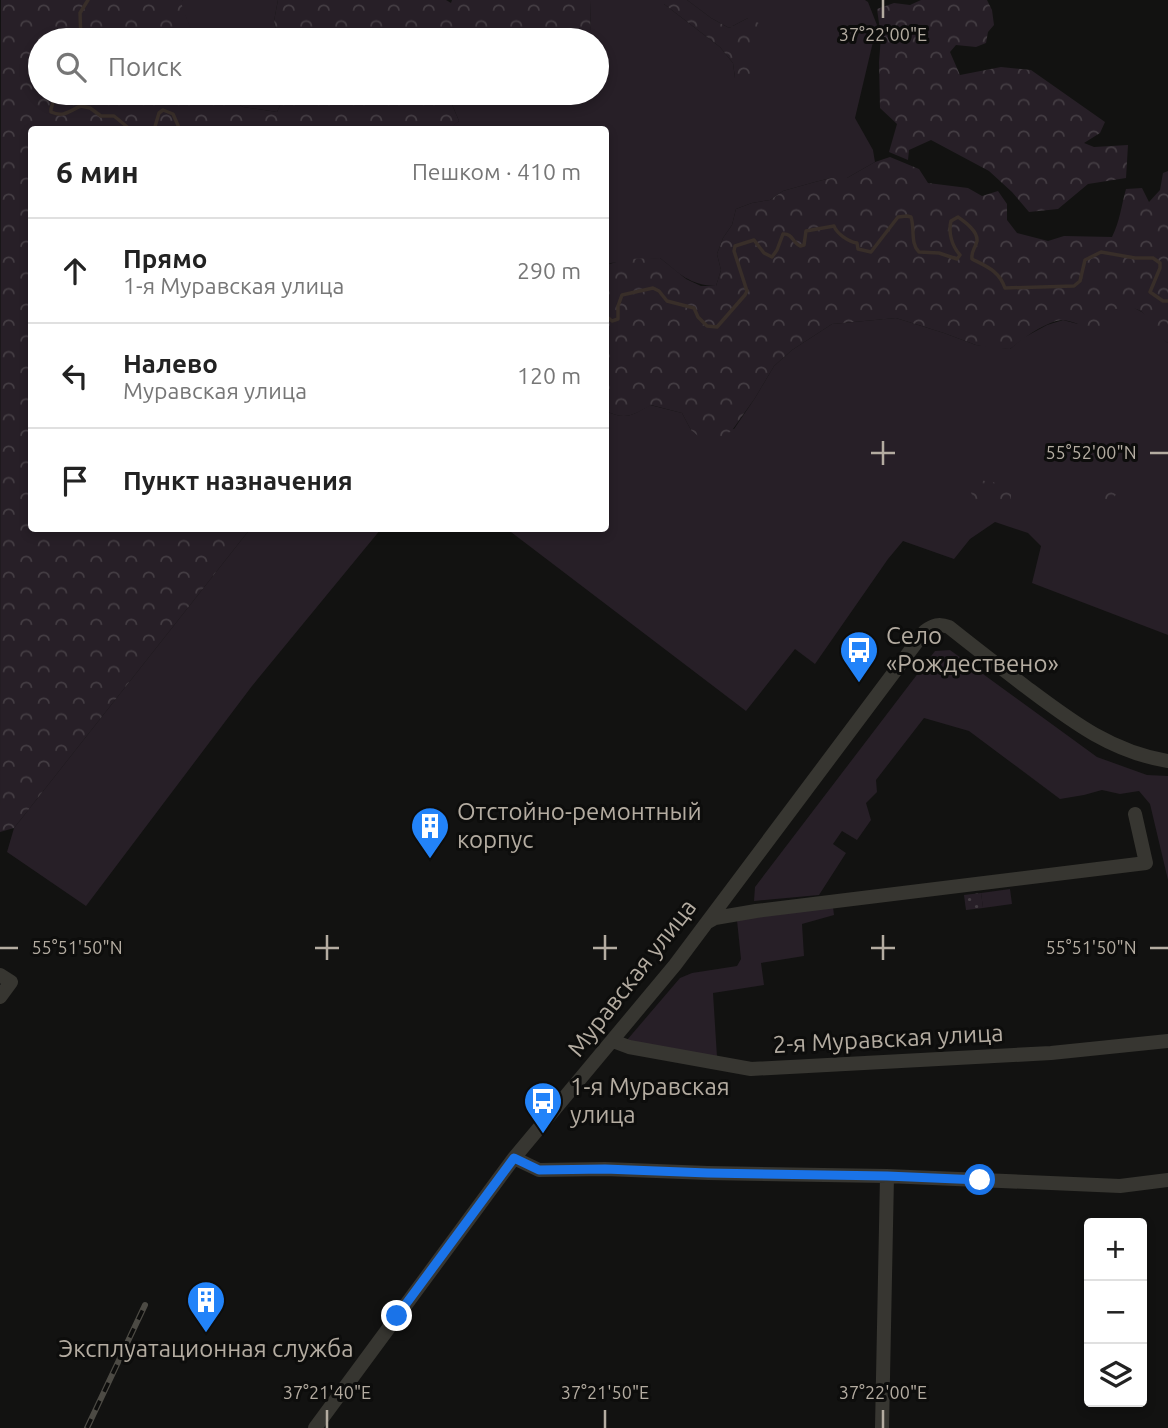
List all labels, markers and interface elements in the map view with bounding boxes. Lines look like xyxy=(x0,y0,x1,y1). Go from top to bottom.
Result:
text: 37°22'00"E xyxy=(839,24,927,44)
search box xyxy=(28,28,609,105)
icon: search xyxy=(52,48,90,86)
text: Поиск xyxy=(108,52,182,81)
text: 6 мин xyxy=(56,155,139,189)
text: Пешком · 410 m xyxy=(412,159,581,184)
text: Прямо xyxy=(123,244,207,273)
icon: ahead xyxy=(56,252,94,290)
text: 290 m xyxy=(517,258,581,283)
text: 1-я Муравская улица xyxy=(123,273,344,298)
text: Налево xyxy=(123,349,218,378)
icon: left xyxy=(56,357,94,395)
text: 120 m xyxy=(517,363,581,388)
text: Муравская улица xyxy=(123,378,307,403)
text: 55°52'00"N xyxy=(1045,442,1137,462)
icon: arrive xyxy=(56,462,94,500)
text: Пункт назначения xyxy=(123,466,353,495)
place label: Село «Рождествено» xyxy=(886,622,1059,677)
bus stop icon: Село «Рождествено» xyxy=(838,629,880,684)
place label: Отстойно-ремонтный корпус xyxy=(457,798,702,853)
building icon: Отстойно-ремонтный корпус xyxy=(409,805,451,860)
street label: Муравская улица xyxy=(562,894,701,1062)
text: 55°51'50"N xyxy=(31,937,123,957)
text: 55°51'50"N xyxy=(1045,937,1137,957)
street label: 2-я Муравская улица xyxy=(772,1019,1004,1058)
place label: 1-я Муравская улица xyxy=(570,1073,730,1128)
bus stop icon: 1-я Муравская улица xyxy=(522,1080,564,1135)
route start xyxy=(964,1164,995,1195)
map controls xyxy=(1084,1218,1147,1407)
button: + xyxy=(1084,1218,1147,1281)
building icon: Эксплуатационная служба xyxy=(185,1279,227,1334)
button: − xyxy=(1084,1281,1147,1344)
route end xyxy=(381,1300,412,1331)
place label: Эксплуатационная служба xyxy=(59,1335,353,1362)
button: layers xyxy=(1084,1344,1147,1407)
text: 37°21'40"E xyxy=(283,1382,371,1402)
text: 37°21'50"E xyxy=(561,1382,649,1402)
text: 37°22'00"E xyxy=(839,1382,927,1402)

